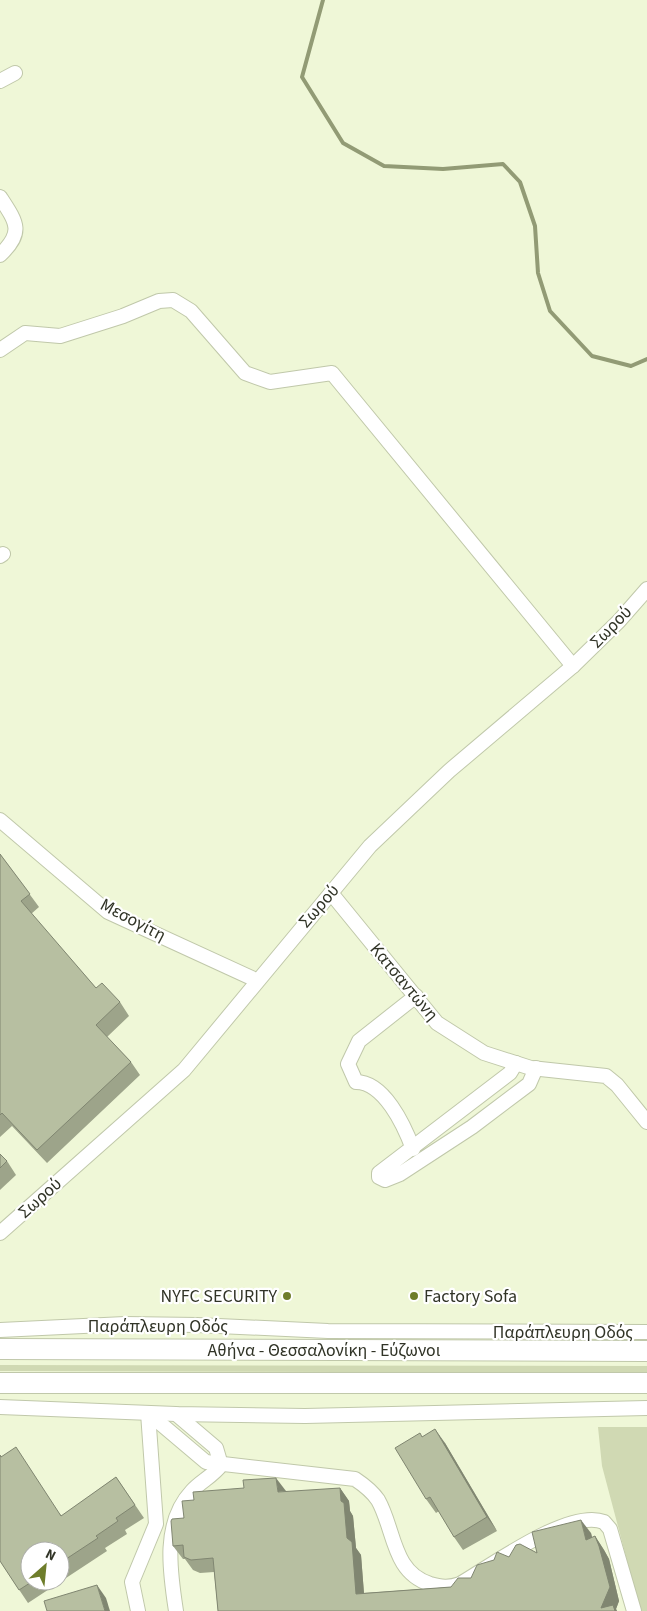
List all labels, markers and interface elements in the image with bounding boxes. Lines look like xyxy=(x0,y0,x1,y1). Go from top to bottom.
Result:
street label: Σωρού xyxy=(584,600,638,654)
street label: Σωρού xyxy=(293,879,345,933)
street label: Μεσογίτη xyxy=(96,892,170,948)
street label: Κατσαντώνη xyxy=(364,938,444,1026)
street label: Σωρού xyxy=(13,1172,67,1224)
place label: NYFC SECURITY xyxy=(161,1284,277,1309)
place label: Factory Sofa xyxy=(424,1284,517,1309)
marker: NYFC SECURITY xyxy=(281,1290,293,1302)
marker: Factory Sofa xyxy=(408,1290,420,1302)
street label: Παράπλευρη Οδός xyxy=(88,1314,228,1339)
street label: Παράπλευρη Οδός xyxy=(493,1320,633,1345)
street label: Αθήνα - Θεσσαλονίκη - Εύζωνοι xyxy=(208,1338,441,1363)
north arrow xyxy=(20,1541,70,1591)
text: N xyxy=(42,1544,59,1566)

